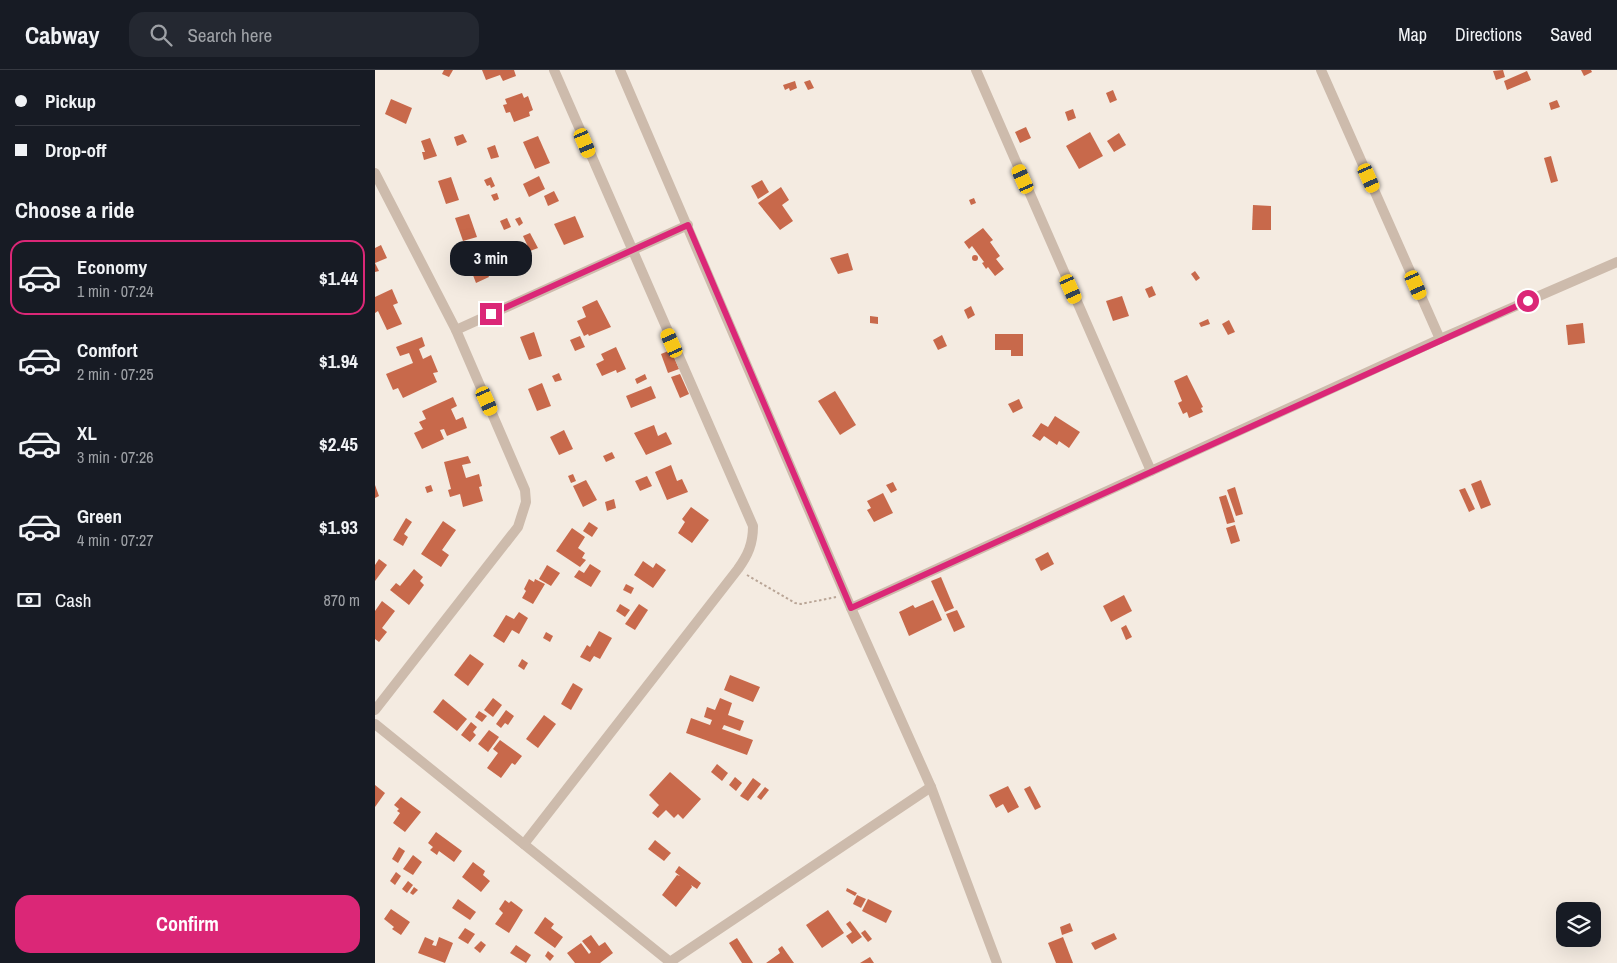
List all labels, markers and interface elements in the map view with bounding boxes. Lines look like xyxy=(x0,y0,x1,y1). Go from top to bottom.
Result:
search box xyxy=(129,12,479,57)
text: Cabway xyxy=(25,19,99,51)
icon: search xyxy=(147,21,175,49)
text: Search here xyxy=(187,22,272,48)
text: Map xyxy=(1398,22,1427,47)
text: Directions xyxy=(1455,22,1522,47)
text: Saved xyxy=(1550,22,1592,47)
text: Pickup xyxy=(45,88,96,114)
car xyxy=(572,126,597,160)
text: Drop-off xyxy=(45,137,106,163)
car xyxy=(1356,161,1381,195)
car xyxy=(1010,162,1035,196)
text: Choose a ride xyxy=(15,195,134,225)
callout: 3 min xyxy=(450,242,532,276)
text: 3 min xyxy=(474,247,508,269)
text: Economy xyxy=(77,254,147,280)
icon: car xyxy=(17,255,62,300)
text: $1.44 xyxy=(319,265,358,291)
car xyxy=(1403,268,1428,302)
car xyxy=(1058,272,1083,306)
text: 1 min · 07:24 xyxy=(77,280,154,302)
route start xyxy=(1517,290,1539,312)
route end xyxy=(480,303,502,325)
car xyxy=(659,326,684,360)
text: Comfort xyxy=(77,337,138,363)
icon: car xyxy=(17,338,62,383)
text: $1.94 xyxy=(319,348,358,374)
text: 2 min · 07:25 xyxy=(77,363,154,385)
car xyxy=(474,384,499,418)
text: XL xyxy=(77,420,97,446)
icon: car xyxy=(17,421,62,466)
text: $2.45 xyxy=(319,431,358,457)
text: 3 min · 07:26 xyxy=(77,446,154,468)
text: Green xyxy=(77,503,122,529)
icon: car xyxy=(17,504,62,549)
text: $1.93 xyxy=(319,514,358,540)
text: 4 min · 07:27 xyxy=(77,529,154,551)
icon: cash xyxy=(15,586,43,614)
text: Cash xyxy=(55,587,91,613)
text: 870 m xyxy=(324,589,360,611)
button: Confirm xyxy=(15,895,360,953)
map controls xyxy=(1556,902,1601,947)
button: layers xyxy=(1556,902,1601,947)

